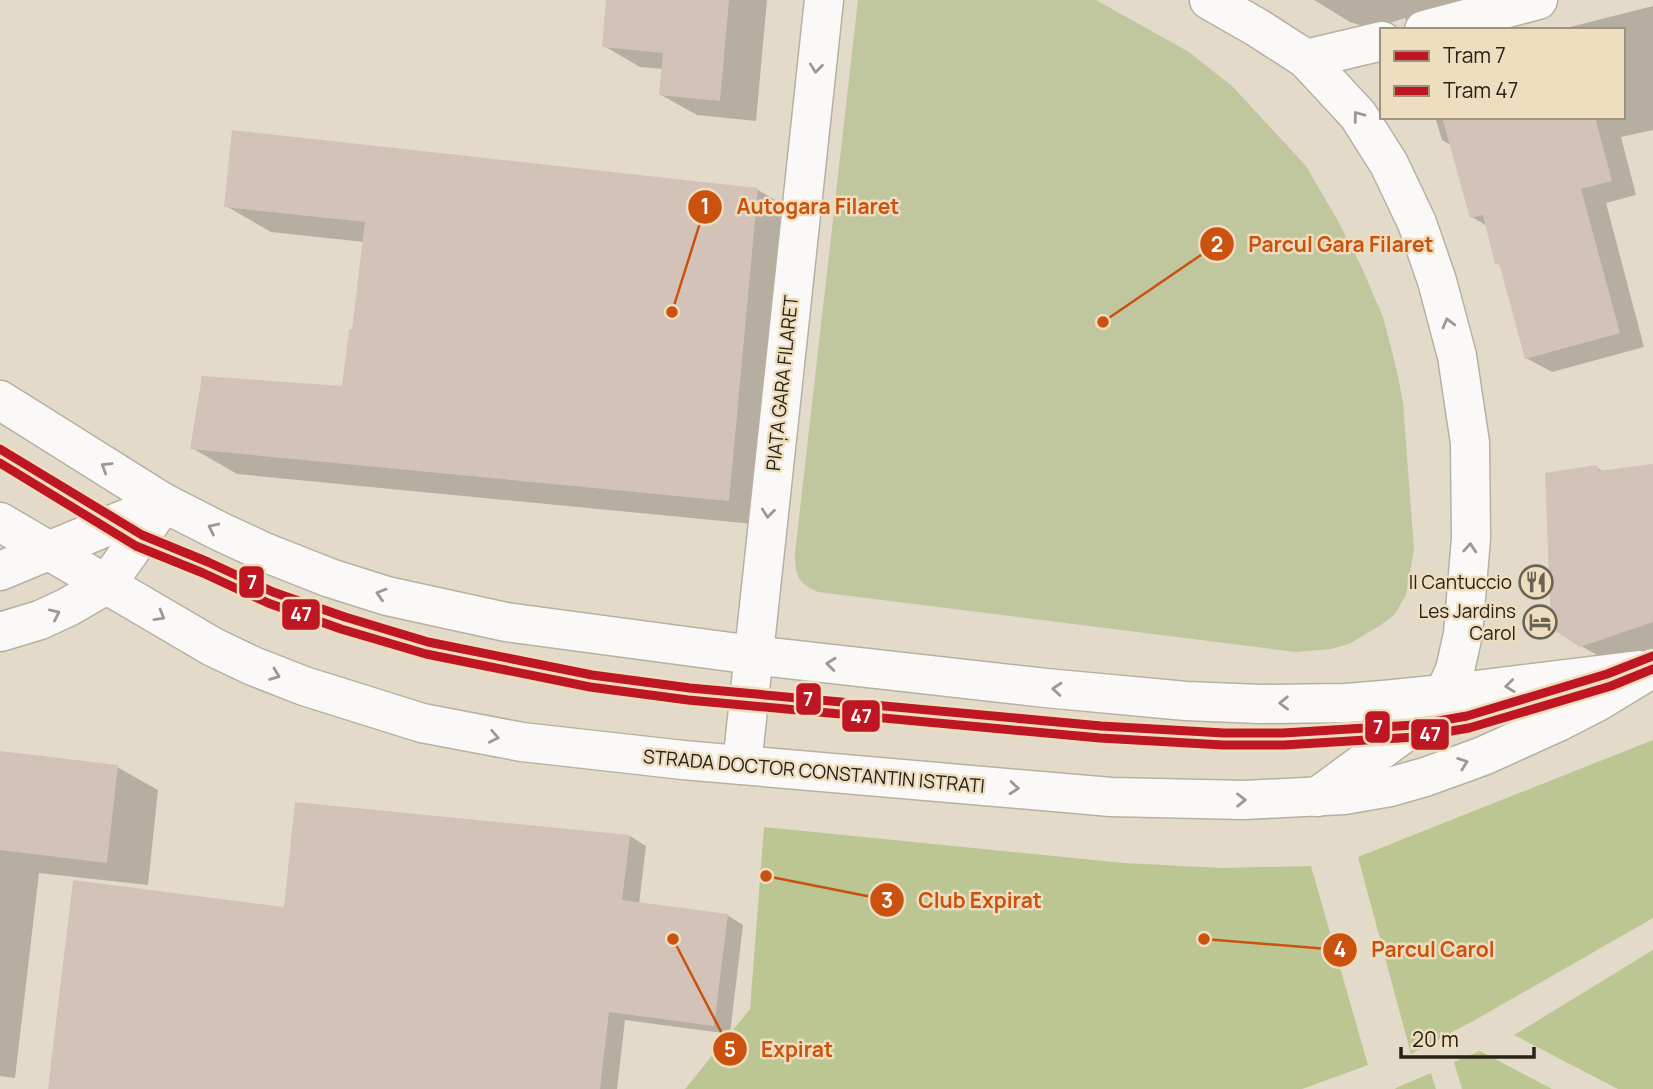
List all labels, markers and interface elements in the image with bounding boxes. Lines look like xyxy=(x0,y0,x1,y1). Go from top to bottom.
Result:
legend xyxy=(1380,28,1625,119)
text: Tram 7 xyxy=(1443,41,1506,69)
one-way arrow xyxy=(809,63,824,74)
text: Tram 47 xyxy=(1443,76,1518,104)
one-way arrow xyxy=(1353,111,1366,124)
callout: Autogara Filaret xyxy=(688,186,914,228)
text: 1 xyxy=(700,192,710,220)
text: Autogara Filaret xyxy=(737,192,899,220)
callout: Parcul Gara Filaret xyxy=(1200,223,1448,265)
text: 2 xyxy=(1211,230,1223,258)
text: Parcul Gara Filaret xyxy=(1248,230,1434,258)
street label: PIAȚA GARA FILARET xyxy=(760,293,804,472)
one-way arrow xyxy=(1442,317,1457,329)
one-way arrow xyxy=(101,462,114,475)
one-way arrow xyxy=(761,507,776,519)
one-way arrow xyxy=(208,523,220,537)
one-way arrow xyxy=(1462,543,1477,554)
restaurant icon: Il Cantuccio xyxy=(1517,563,1555,601)
line badge: 7 xyxy=(238,565,265,599)
text: 7 xyxy=(247,569,257,595)
place label: Il Cantuccio xyxy=(1409,569,1512,595)
one-way arrow xyxy=(376,588,388,603)
line badge: 47 xyxy=(281,598,321,631)
place label: Les Jardins Carol xyxy=(1418,598,1516,646)
text: 47 xyxy=(290,601,312,627)
hotel icon: Les Jardins Carol xyxy=(1521,603,1559,641)
one-way arrow xyxy=(48,608,60,622)
one-way arrow xyxy=(152,608,165,621)
one-way arrow xyxy=(825,656,837,671)
one-way arrow xyxy=(269,666,281,680)
one-way arrow xyxy=(1504,678,1516,693)
line badge: 7 xyxy=(795,682,822,716)
one-way arrow xyxy=(1051,682,1062,697)
text: 7 xyxy=(803,686,813,712)
one-way arrow xyxy=(1278,696,1289,711)
line badge: 47 xyxy=(841,699,881,733)
text: 47 xyxy=(850,703,872,729)
line badge: 7 xyxy=(1364,710,1391,744)
text: 7 xyxy=(1373,714,1383,740)
line badge: 47 xyxy=(1410,718,1450,751)
text: 47 xyxy=(1419,721,1441,747)
one-way arrow xyxy=(488,728,500,743)
street label: STRADA DOCTOR CONSTANTIN ISTRATI xyxy=(642,743,986,799)
one-way arrow xyxy=(1457,757,1469,771)
one-way arrow xyxy=(1008,780,1019,795)
one-way arrow xyxy=(1236,792,1246,808)
callout: Club Expirat xyxy=(869,879,1056,921)
text: 3 xyxy=(881,886,893,914)
text: Club Expirat xyxy=(918,886,1042,914)
callout: Parcul Carol xyxy=(1322,929,1509,971)
text: 4 xyxy=(1334,935,1346,963)
text: Parcul Carol xyxy=(1371,935,1495,963)
scale bar xyxy=(1401,1016,1534,1060)
text: 20 m xyxy=(1412,1025,1459,1053)
callout: Expirat xyxy=(712,1028,847,1070)
text: 5 xyxy=(724,1035,736,1063)
text: Expirat xyxy=(761,1035,833,1063)

